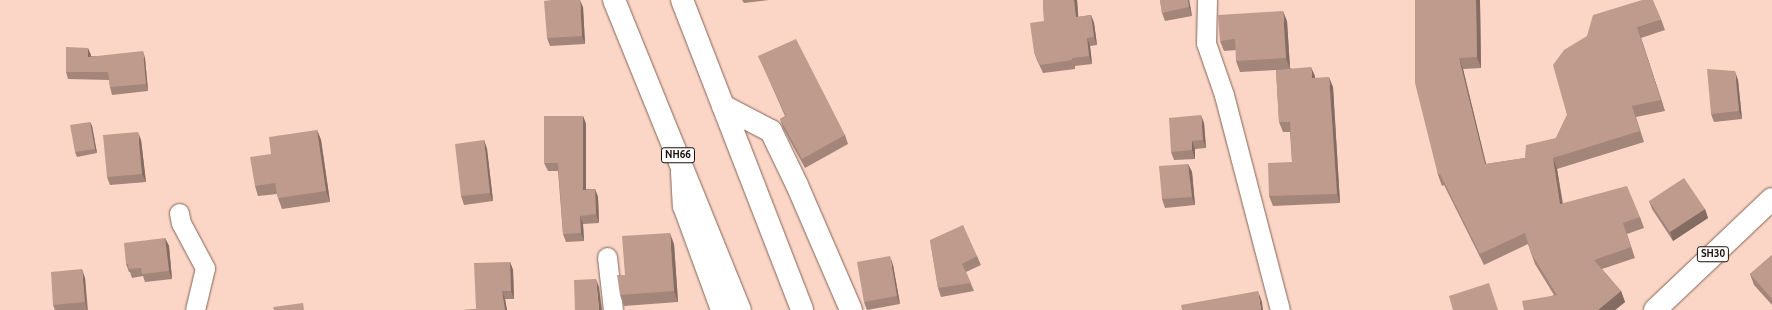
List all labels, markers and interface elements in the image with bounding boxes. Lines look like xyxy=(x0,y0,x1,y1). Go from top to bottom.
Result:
road number: NH66 xyxy=(661,147,695,163)
road number: SH30 xyxy=(1696,246,1730,262)

